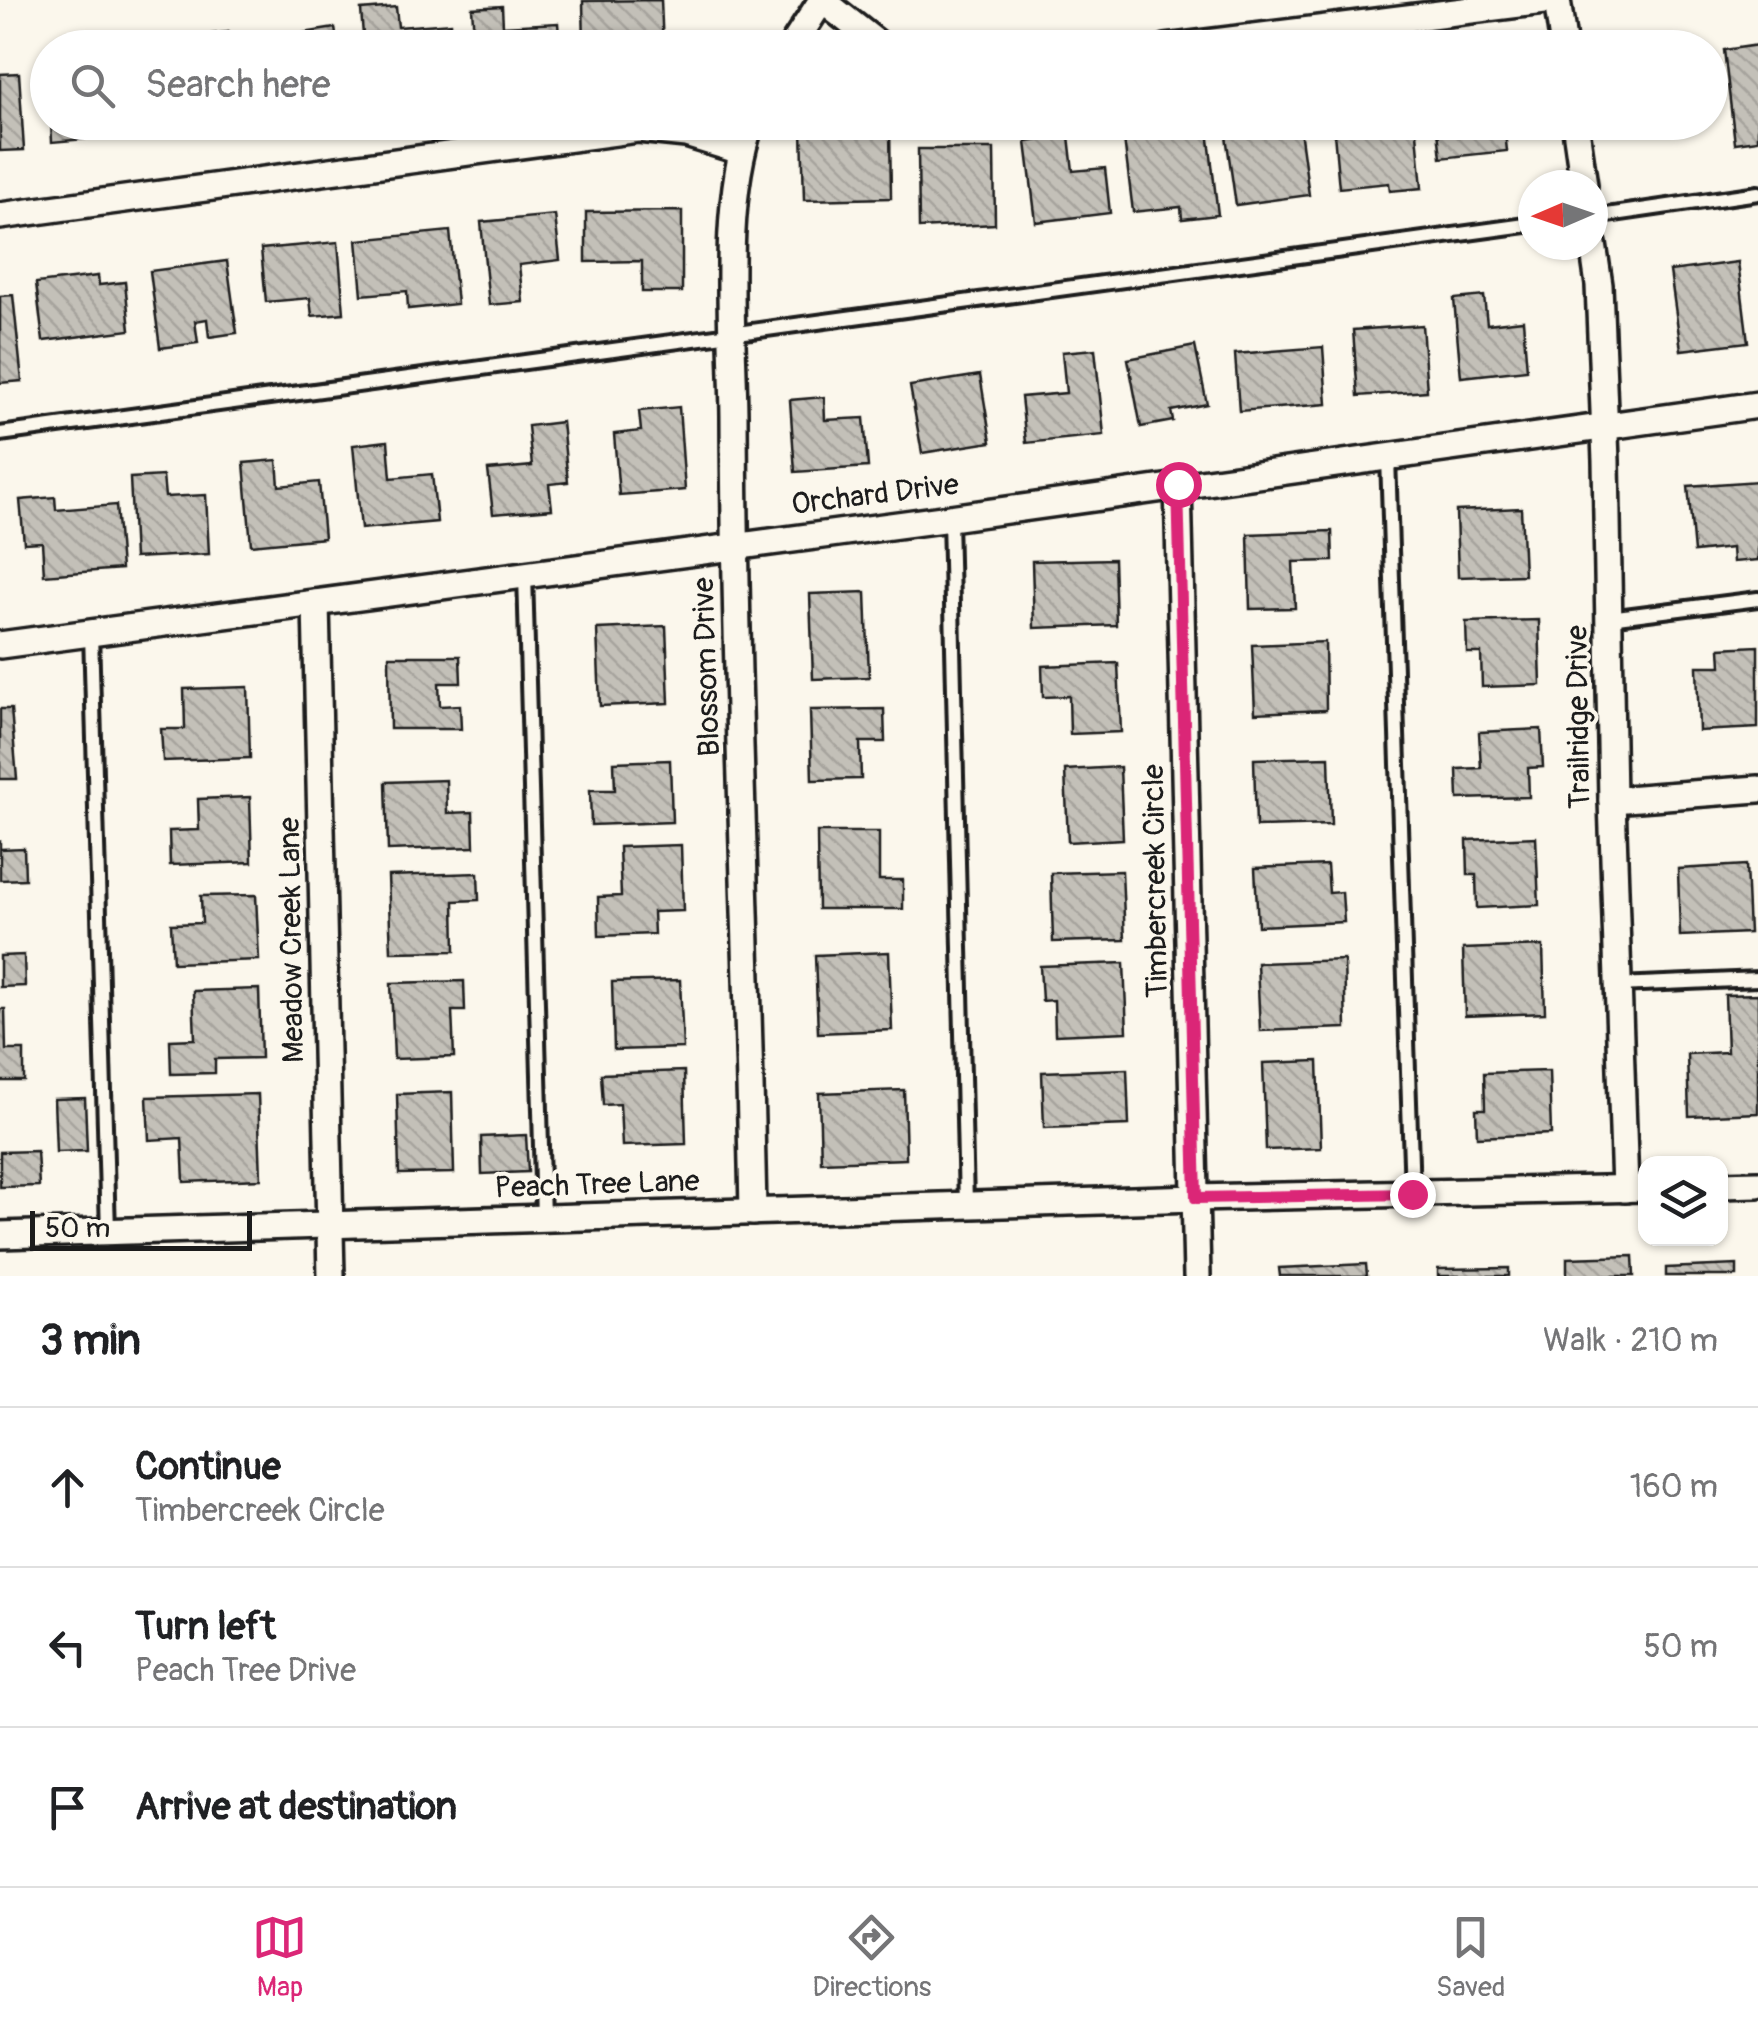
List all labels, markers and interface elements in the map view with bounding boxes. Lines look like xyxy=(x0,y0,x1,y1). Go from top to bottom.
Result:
search box xyxy=(30,30,1728,140)
icon: search xyxy=(65,58,120,113)
text: Search here xyxy=(145,61,331,109)
north arrow xyxy=(1518,170,1608,260)
route start xyxy=(1156,462,1202,508)
street label: Orchard Drive xyxy=(789,466,961,523)
street label: Blossom Drive xyxy=(685,576,728,757)
street label: Trailridge Drive xyxy=(1558,625,1599,809)
street label: Timbercreek Circle xyxy=(1135,764,1176,998)
street label: Meadow Creek Lane xyxy=(271,816,312,1063)
map controls xyxy=(1638,1156,1728,1246)
button: layers xyxy=(1638,1156,1728,1246)
street label: Peach Tree Lane xyxy=(494,1162,700,1207)
route end xyxy=(1390,1172,1436,1218)
scale bar xyxy=(30,1206,252,1250)
text: 50 m xyxy=(45,1211,110,1246)
text: 3 min xyxy=(40,1315,141,1367)
text: Walk · 210 m xyxy=(1543,1321,1718,1361)
text: Continue xyxy=(135,1443,281,1491)
icon: ahead xyxy=(40,1460,95,1515)
text: 160 m xyxy=(1630,1467,1718,1507)
text: Timbercreek Circle xyxy=(135,1491,384,1531)
text: Turn left xyxy=(135,1603,276,1651)
icon: left xyxy=(40,1620,95,1675)
text: 50 m xyxy=(1643,1627,1718,1667)
text: Peach Tree Drive xyxy=(135,1651,356,1691)
icon: arrive xyxy=(40,1780,95,1835)
text: Arrive at destination xyxy=(135,1783,457,1831)
tab: Map xyxy=(252,1910,307,2005)
tab: Directions xyxy=(812,1910,931,2005)
tab: Saved xyxy=(1436,1910,1506,2005)

